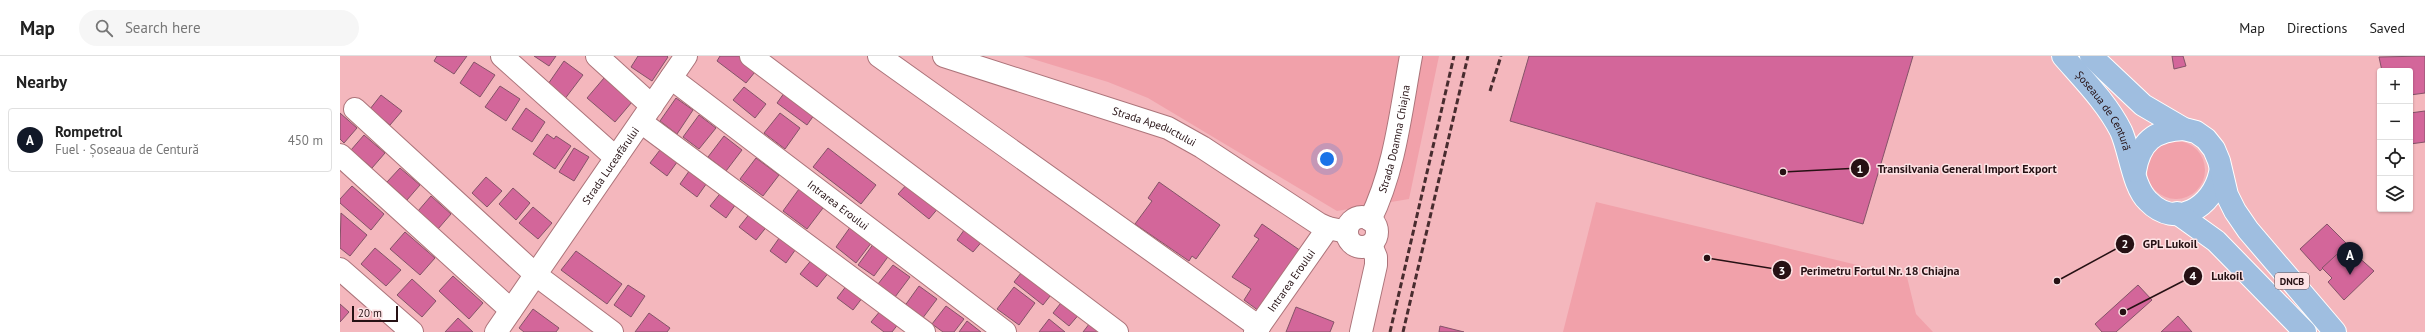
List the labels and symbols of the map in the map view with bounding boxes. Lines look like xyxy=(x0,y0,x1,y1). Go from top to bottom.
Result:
street label: Șoseaua de Centură xyxy=(2073,68,2134,152)
street label: Strada Doamna Chiajna xyxy=(1375,84,1413,195)
street label: Strada Apeductului xyxy=(1111,104,1199,149)
street label: Strada Luceafărului xyxy=(579,124,642,207)
your location xyxy=(1317,149,1337,169)
callout: Transilvania General Import Export xyxy=(1850,156,2065,180)
text: 1 xyxy=(1857,161,1863,176)
text: Transilvania General Import Export xyxy=(1877,161,2057,176)
street label: Intrarea Eroului xyxy=(805,177,872,233)
callout: GPL Lukoil xyxy=(2115,232,2206,256)
text: 2 xyxy=(2122,236,2128,251)
text: GPL Lukoil xyxy=(2143,236,2198,251)
pin: A xyxy=(2337,242,2363,275)
street label: Intrarea Eroului xyxy=(1264,246,1318,315)
callout: Perimetru Fortul Nr. 18 Chiajna xyxy=(1772,258,1968,282)
text: 3 xyxy=(1779,263,1785,278)
text: Perimetru Fortul Nr. 18 Chiajna xyxy=(1800,263,1960,278)
callout: Lukoil xyxy=(2183,264,2250,288)
text: 4 xyxy=(2190,268,2197,283)
text: Lukoil xyxy=(2211,268,2243,283)
road number: DNCB xyxy=(2275,273,2309,289)
scale bar xyxy=(352,304,398,323)

